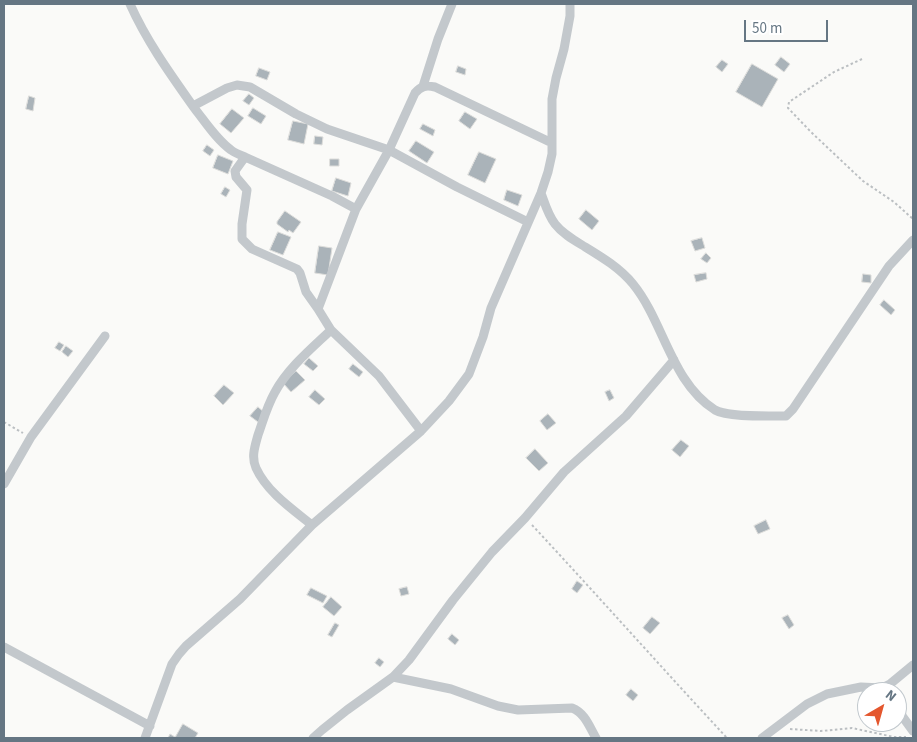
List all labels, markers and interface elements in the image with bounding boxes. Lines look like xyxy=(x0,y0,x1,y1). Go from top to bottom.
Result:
scale bar xyxy=(747,10,831,42)
text: 50 m xyxy=(752,18,782,39)
north arrow xyxy=(857,682,907,732)
text: N xyxy=(881,685,900,707)

